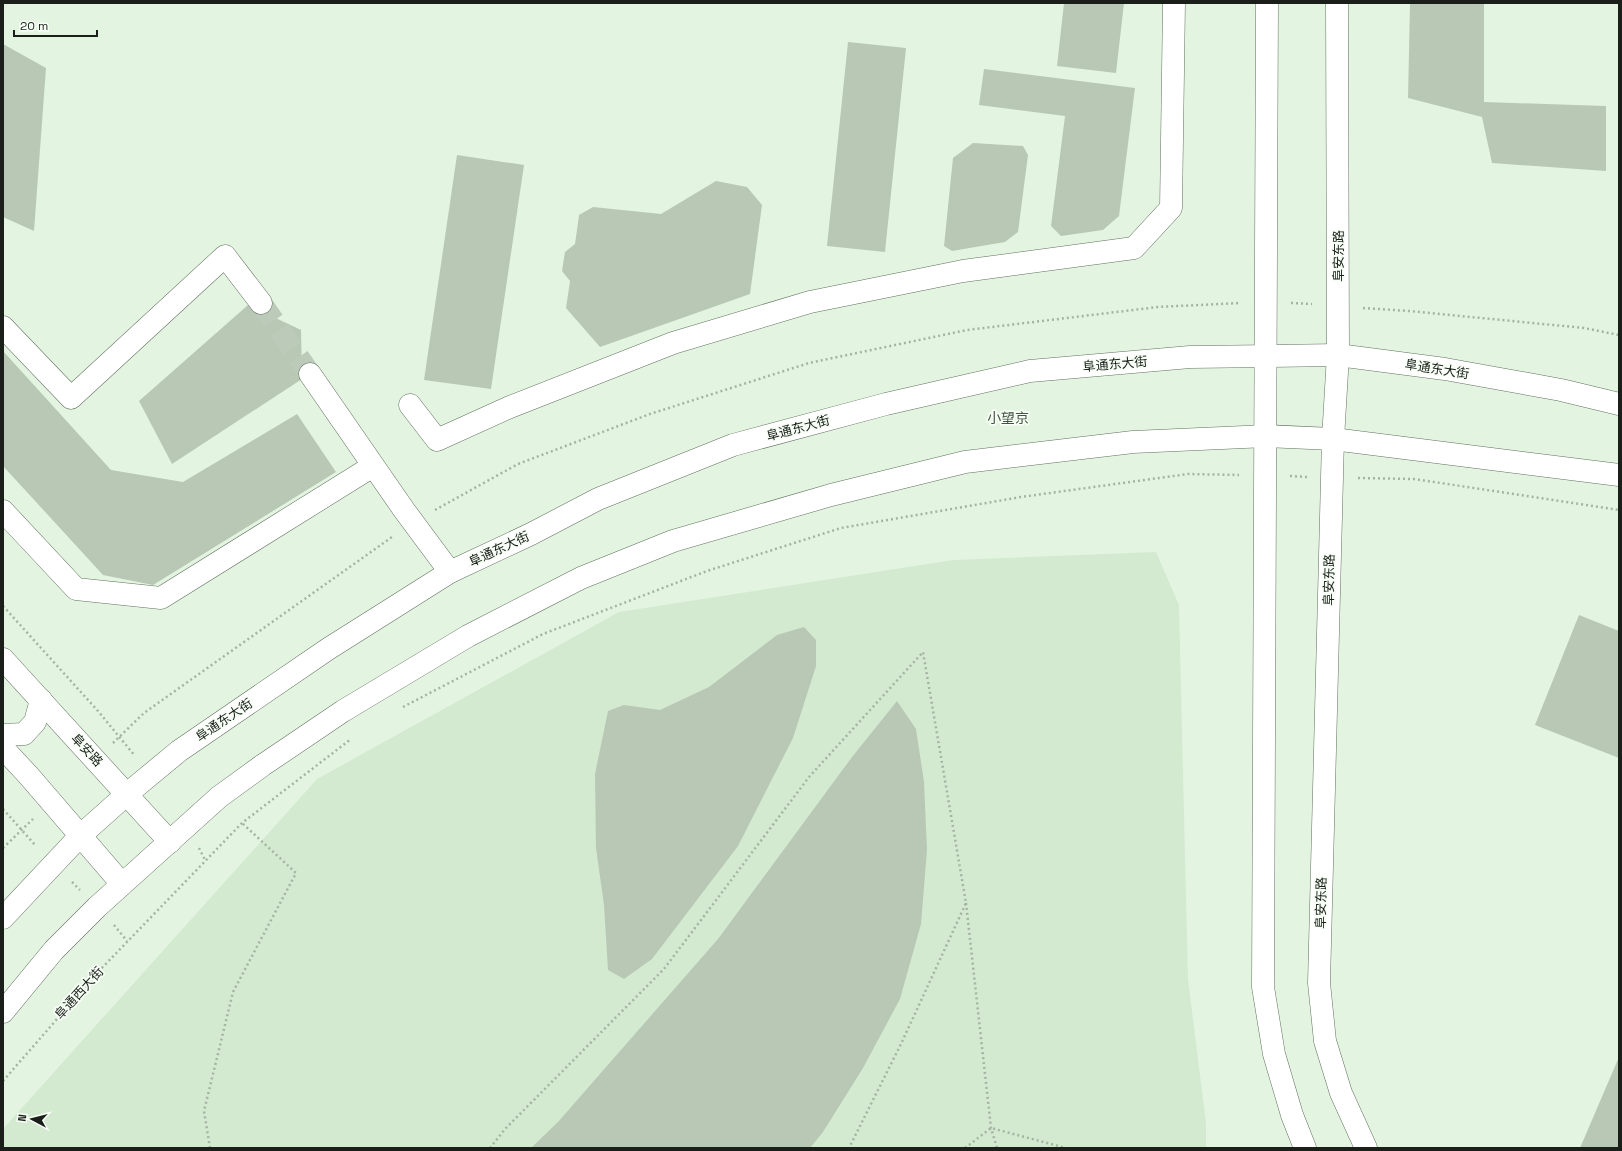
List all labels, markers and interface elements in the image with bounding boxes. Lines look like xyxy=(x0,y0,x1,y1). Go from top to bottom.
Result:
scale bar xyxy=(14,12,97,38)
text: 20 m xyxy=(20,18,48,34)
street label: 阜安东路 xyxy=(1330,230,1347,282)
street label: 阜通东大街 xyxy=(1082,353,1148,375)
street label: 阜通东大街 xyxy=(1404,356,1470,382)
district label: 小望京 xyxy=(987,409,1029,427)
street label: 阜通东大街 xyxy=(764,411,832,445)
street label: 阜通东大街 xyxy=(466,528,532,570)
street label: 阜安东路 xyxy=(1320,554,1338,606)
street label: 阜通东大街 xyxy=(192,695,256,745)
street label: 阜安路 xyxy=(67,730,107,770)
street label: 阜安东路 xyxy=(1312,877,1330,929)
street label: 阜通西大街 xyxy=(51,963,107,1023)
north arrow xyxy=(12,1099,52,1139)
text: N xyxy=(15,1113,29,1122)

